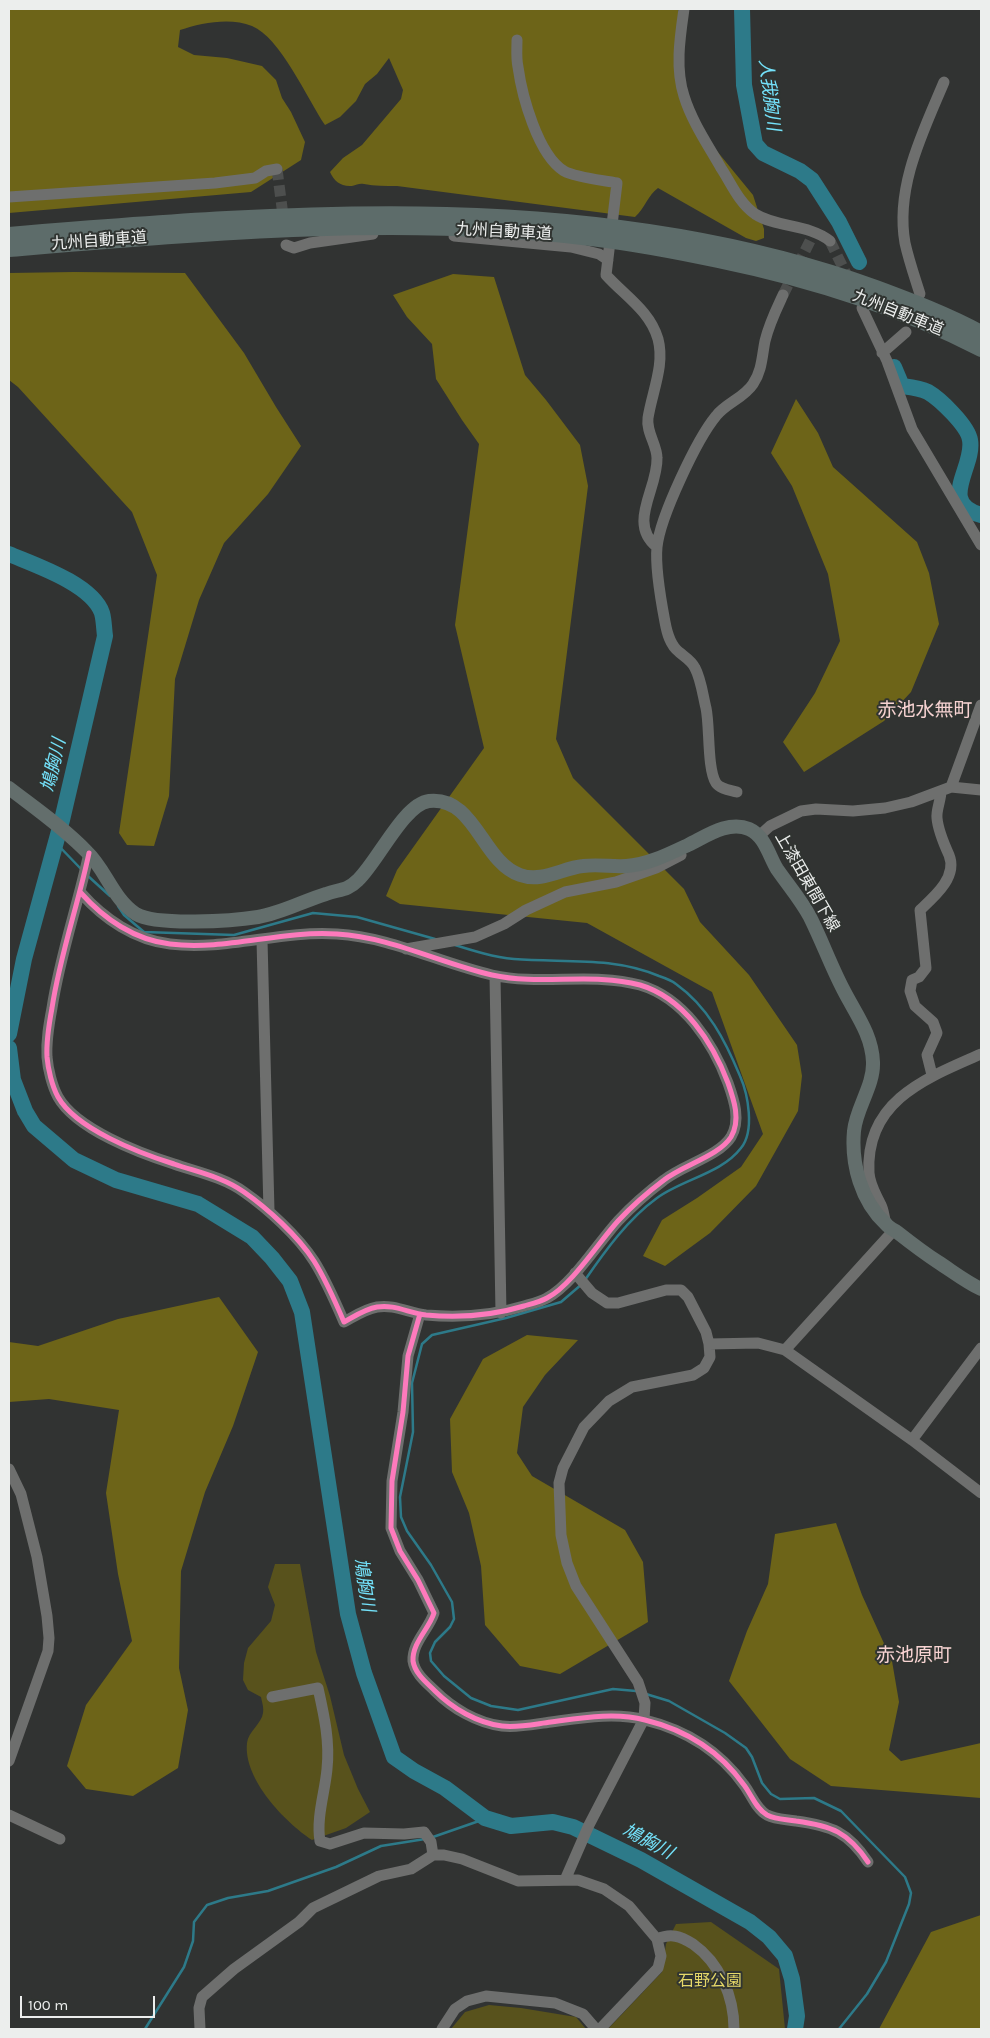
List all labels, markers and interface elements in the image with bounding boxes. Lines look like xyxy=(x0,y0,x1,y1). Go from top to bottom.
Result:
water label: 人我胸川 xyxy=(754,58,784,132)
street label: 九州自動車道 xyxy=(456,220,552,244)
street label: 九州自動車道 xyxy=(50,228,148,254)
street label: 九州自動車道 xyxy=(850,286,946,340)
district label: 赤池水無町 xyxy=(878,700,972,722)
water label: 鳩胸川 xyxy=(37,736,71,794)
street label: 上漆田東間下線 xyxy=(771,829,843,935)
water label: 鳩胸川 xyxy=(349,1557,379,1613)
district label: 赤池原町 xyxy=(876,1645,952,1667)
water label: 鳩胸川 xyxy=(619,1820,677,1864)
park label: 石野公園 xyxy=(678,1971,742,1991)
scale bar xyxy=(22,1986,158,2018)
text: 100 m xyxy=(28,1996,68,2014)

